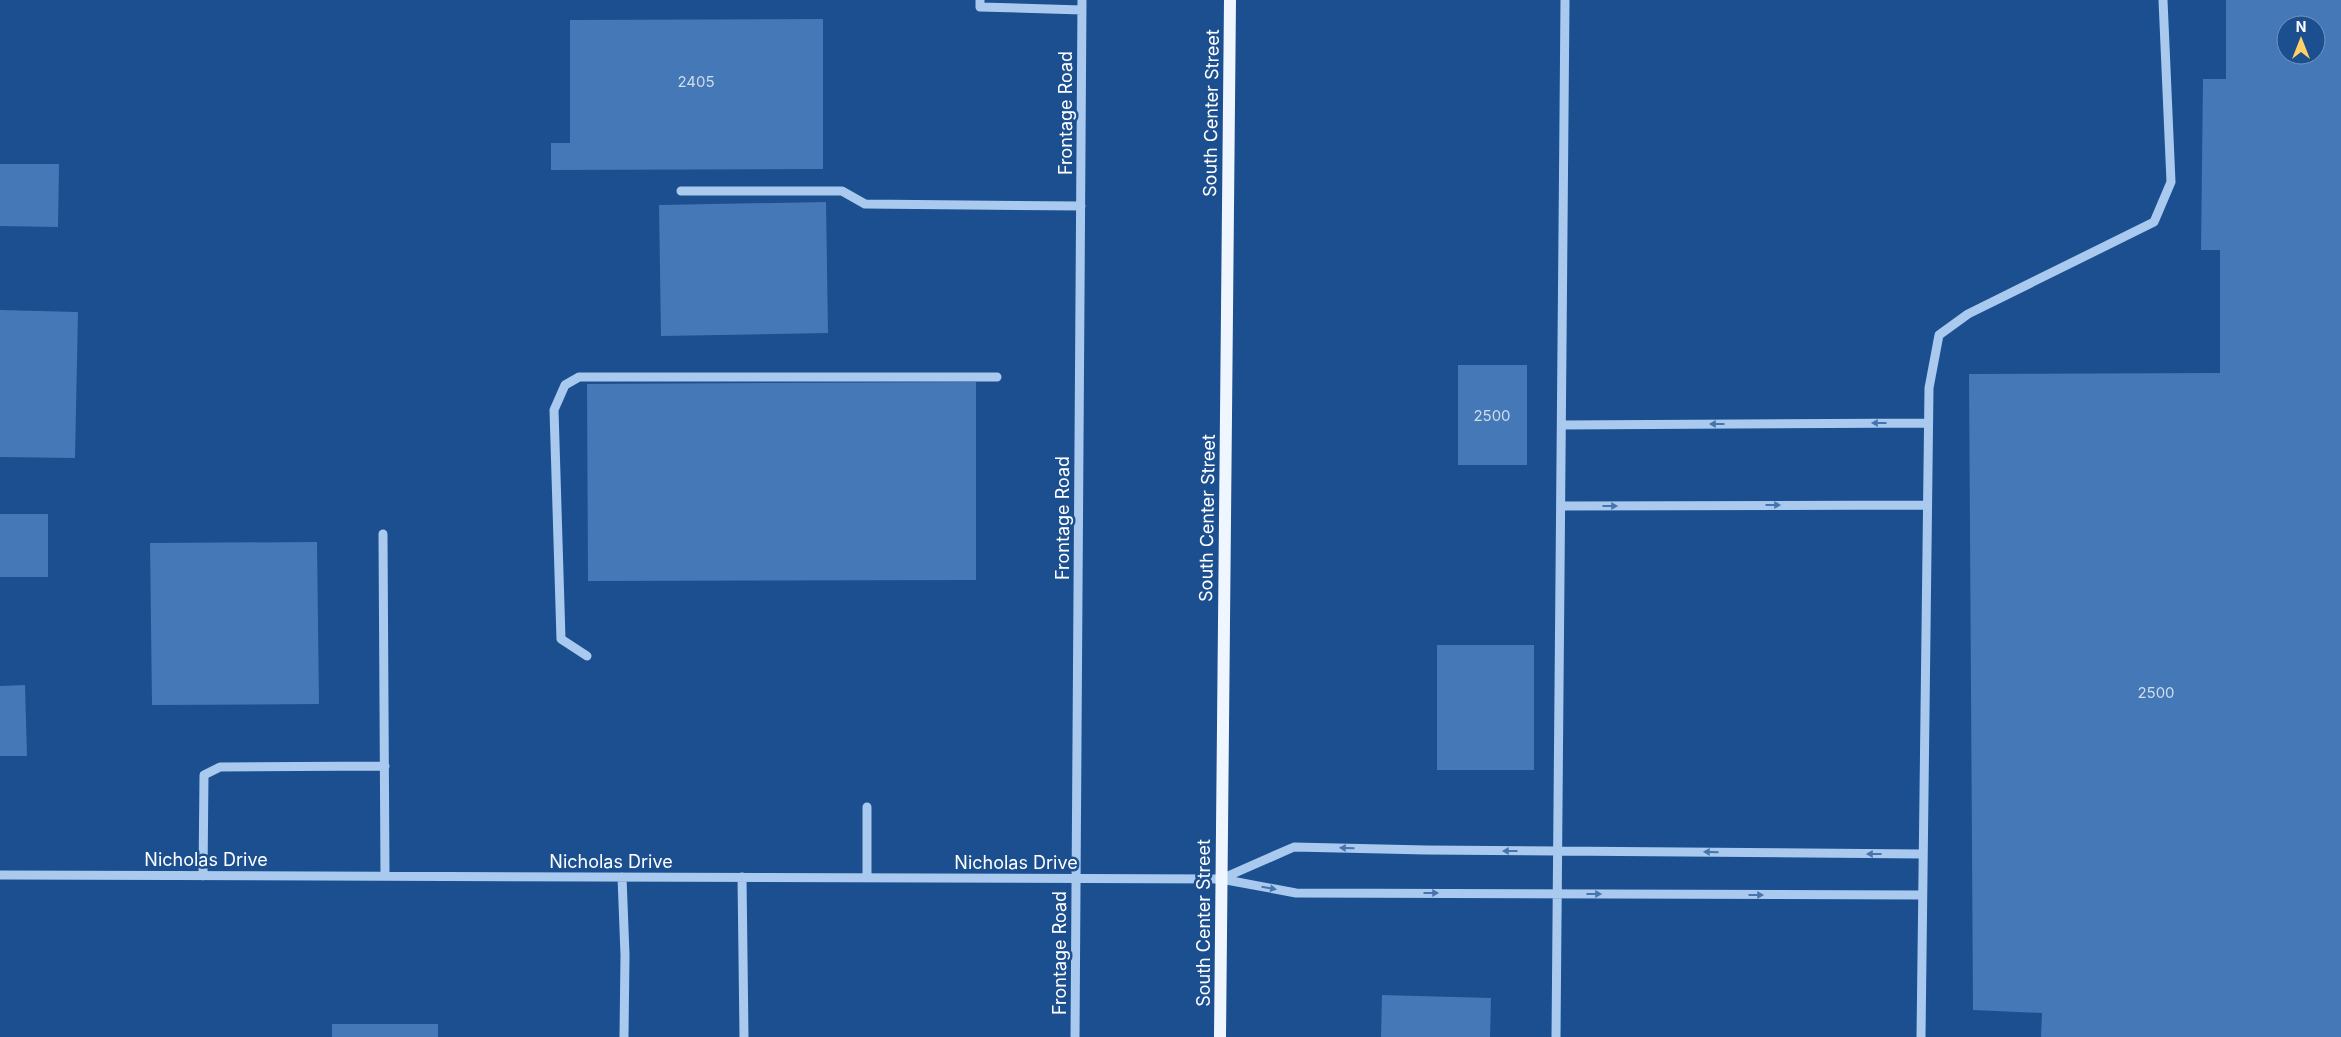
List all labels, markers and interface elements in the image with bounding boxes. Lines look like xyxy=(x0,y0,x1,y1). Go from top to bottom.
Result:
north arrow xyxy=(2276,15,2326,65)
text: N xyxy=(2296,18,2306,35)
street label: South Center Street xyxy=(1199,29,1223,197)
street label: Frontage Road xyxy=(1055,51,1076,175)
house number: 2405 xyxy=(677,72,715,91)
house number: 2500 xyxy=(1473,406,1511,425)
one-way arrow xyxy=(1871,419,1887,427)
one-way arrow xyxy=(1708,420,1724,428)
street label: South Center Street xyxy=(1195,434,1219,602)
street label: Frontage Road xyxy=(1052,456,1073,580)
one-way arrow xyxy=(1765,501,1781,509)
one-way arrow xyxy=(1603,502,1619,510)
house number: 2500 xyxy=(2137,683,2175,702)
street label: South Center Street xyxy=(1193,839,1214,1007)
one-way arrow xyxy=(1339,844,1355,852)
one-way arrow xyxy=(1502,846,1518,854)
one-way arrow xyxy=(1703,848,1719,856)
street label: Nicholas Drive xyxy=(144,849,268,870)
one-way arrow xyxy=(1866,850,1882,858)
street label: Nicholas Drive xyxy=(549,851,673,872)
street label: Nicholas Drive xyxy=(954,852,1078,873)
one-way arrow xyxy=(1261,884,1277,892)
one-way arrow xyxy=(1423,889,1439,897)
one-way arrow xyxy=(1586,890,1602,898)
street label: Frontage Road xyxy=(1049,891,1070,1015)
one-way arrow xyxy=(1748,891,1764,899)

